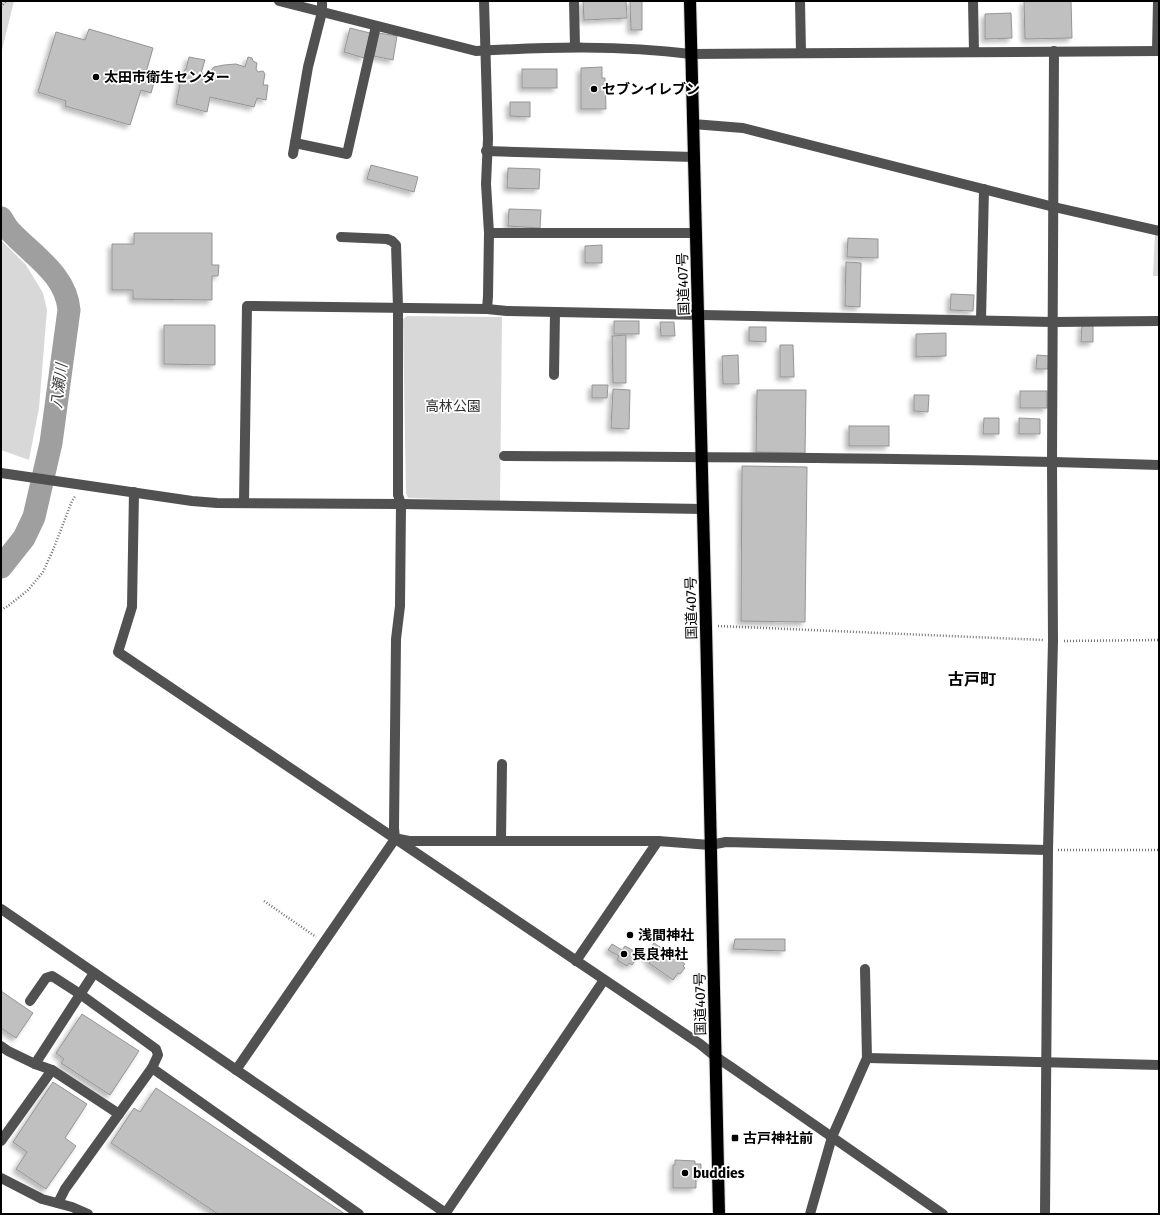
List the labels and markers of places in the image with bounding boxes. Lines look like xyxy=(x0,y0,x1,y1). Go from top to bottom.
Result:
place label: 太田市衛生センター xyxy=(104,69,230,86)
marker: 太田市衛生センター xyxy=(91,72,101,82)
place label: セブンイレブン xyxy=(602,81,700,98)
marker: セブンイレブン xyxy=(589,84,599,94)
place label: 浅間神社 xyxy=(638,927,694,944)
marker: 浅間神社 xyxy=(625,930,635,940)
place label: 長良神社 xyxy=(632,946,688,963)
marker: 長良神社 xyxy=(619,949,629,959)
place label: 古戸神社前 xyxy=(743,1130,813,1147)
marker: 古戸神社前 xyxy=(730,1133,740,1143)
place label: buddies xyxy=(693,1165,745,1182)
marker: buddies xyxy=(680,1168,690,1178)

